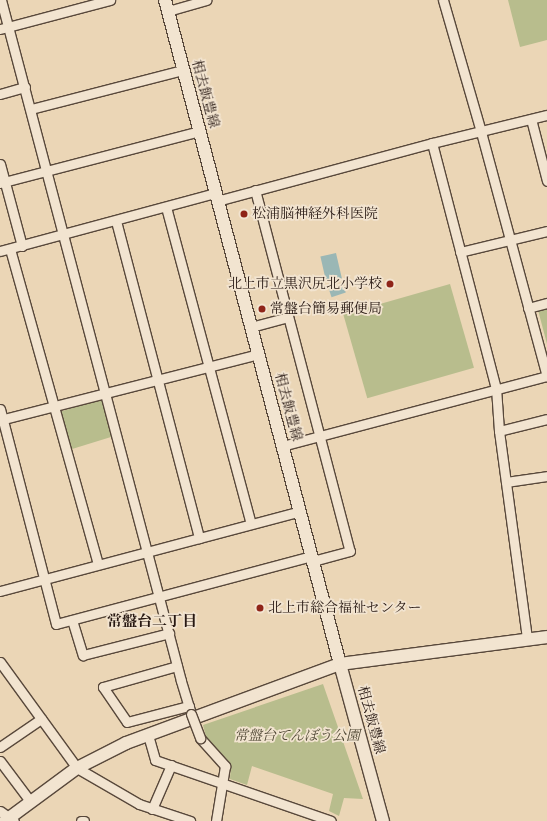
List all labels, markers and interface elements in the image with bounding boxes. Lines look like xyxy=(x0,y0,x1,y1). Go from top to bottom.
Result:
street label: 相去飯豊線 xyxy=(188,58,222,130)
place label: 松浦脳神経外科医院 xyxy=(252,206,378,222)
marker: 松浦脳神経外科医院 xyxy=(239,209,249,219)
place label: 北上市立黒沢尻北小学校 xyxy=(228,276,382,292)
marker: 北上市立黒沢尻北小学校 xyxy=(385,279,395,289)
place label: 常盤台簡易郵便局 xyxy=(270,301,382,317)
marker: 常盤台簡易郵便局 xyxy=(257,304,267,314)
street label: 相去飯豊線 xyxy=(271,371,305,443)
place label: 北上市総合福祉センター xyxy=(268,600,422,616)
marker: 北上市総合福祉センター xyxy=(255,603,265,613)
district label: 常盤台二丁目 xyxy=(107,613,197,631)
street label: 相去飯豊線 xyxy=(354,684,388,756)
park label: 常盤台てんぼう公園 xyxy=(234,728,360,744)

